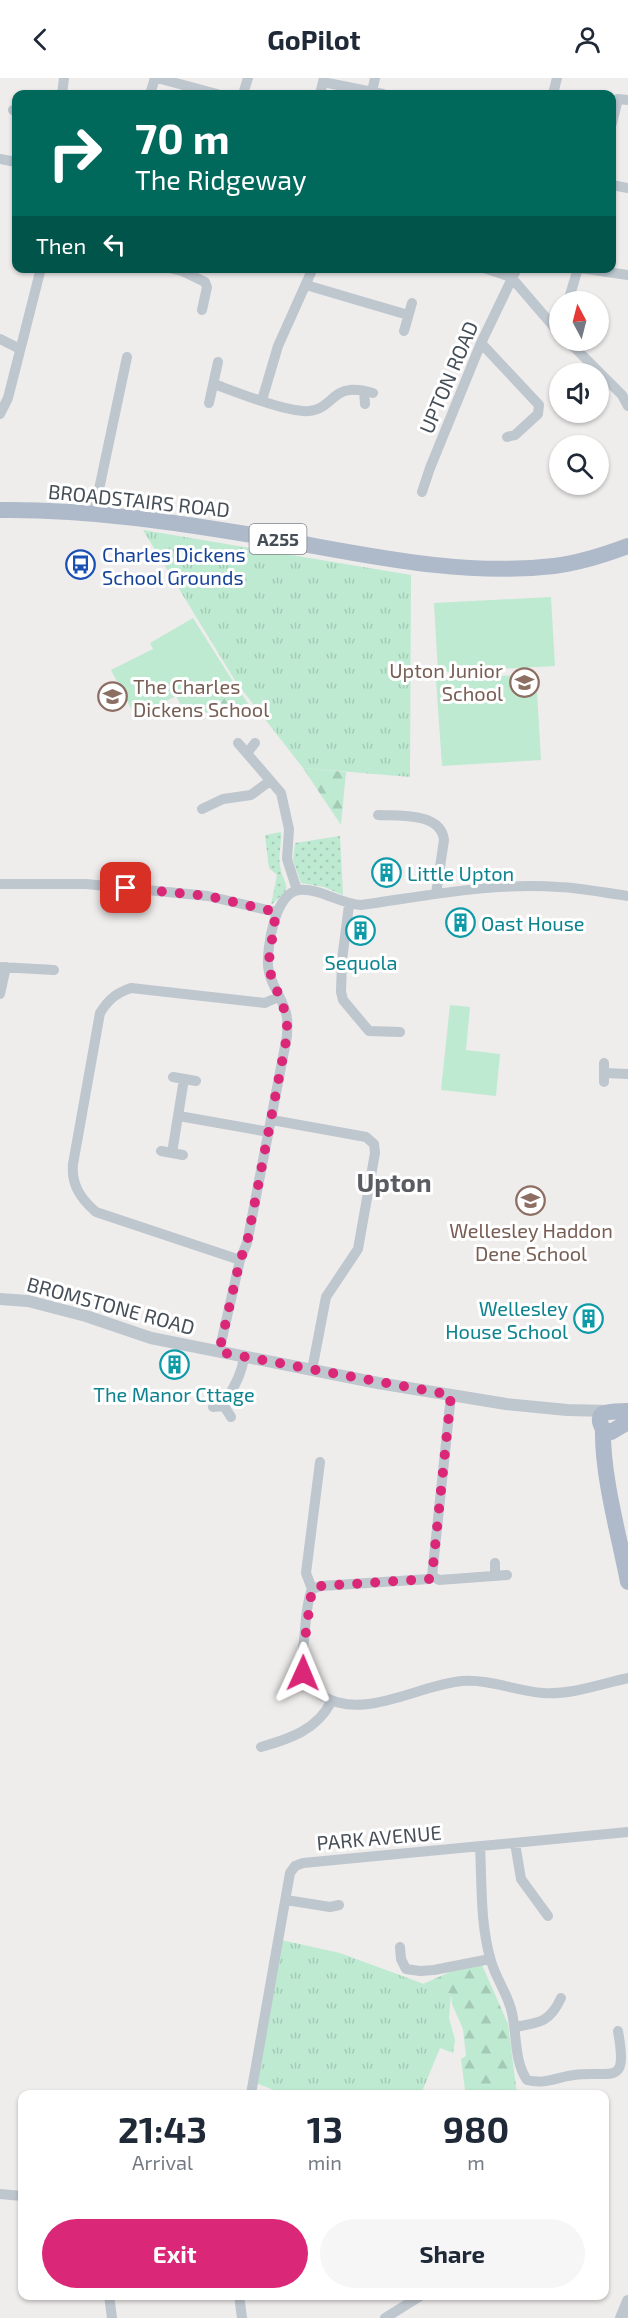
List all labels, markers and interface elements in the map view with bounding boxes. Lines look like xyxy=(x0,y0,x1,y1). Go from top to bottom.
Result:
icon: back xyxy=(24,23,57,56)
text: GoPilot xyxy=(267,23,361,55)
icon: person xyxy=(571,23,604,56)
text: 70 m xyxy=(135,112,230,162)
icon: right xyxy=(36,114,114,192)
text: The Ridgeway xyxy=(135,163,306,195)
icon: left xyxy=(98,228,131,261)
text: Then xyxy=(36,232,86,258)
north arrow xyxy=(549,291,609,351)
map controls xyxy=(549,291,609,495)
street label: UPTON ROAD xyxy=(414,317,482,437)
button: sound xyxy=(549,363,609,423)
button: search xyxy=(549,435,609,495)
street label: BROADSTAIRS ROAD xyxy=(47,479,231,521)
road number: A255 xyxy=(250,524,306,554)
place label: Charles Dickens School Grounds xyxy=(102,542,246,589)
bus stop icon: Charles Dickens School Grounds xyxy=(65,549,97,581)
place label: Upton Junior School xyxy=(389,658,503,705)
school or university icon: Upton Junior School xyxy=(508,666,540,698)
place label: The Charles Dickens School xyxy=(133,674,269,721)
school or university icon: The Charles Dickens School xyxy=(96,681,128,713)
building icon: Little Upton xyxy=(370,857,402,889)
place label: Little Upton xyxy=(407,861,514,885)
pin xyxy=(100,862,151,913)
icon: arrive xyxy=(109,871,142,904)
building icon: Oast House xyxy=(444,907,476,939)
place label: Oast House xyxy=(481,911,585,935)
building icon: Sequola xyxy=(345,915,377,947)
place label: Sequola xyxy=(324,950,398,974)
district label: Upton xyxy=(356,1166,432,1197)
school or university icon: Wellesley Haddon Dene School xyxy=(515,1184,547,1216)
place label: Wellesley Haddon Dene School xyxy=(449,1218,613,1265)
street label: BROMSTONE ROAD xyxy=(24,1271,198,1339)
place label: Wellesley House School xyxy=(445,1296,568,1343)
building icon: Wellesley House School xyxy=(573,1303,605,1335)
building icon: The Manor Cttage xyxy=(158,1348,190,1380)
place label: The Manor Cttage xyxy=(93,1382,255,1406)
position arrow xyxy=(271,1641,335,1705)
street label: PARK AVENUE xyxy=(316,1820,442,1854)
text: 21:43 xyxy=(118,2107,207,2150)
text: 13 xyxy=(307,2107,343,2150)
text: 980 xyxy=(443,2107,509,2150)
text: Arrival xyxy=(132,2150,193,2174)
text: min xyxy=(308,2150,342,2174)
text: m xyxy=(467,2150,485,2174)
button: Exit xyxy=(42,2219,308,2288)
button: Share xyxy=(320,2219,585,2288)

